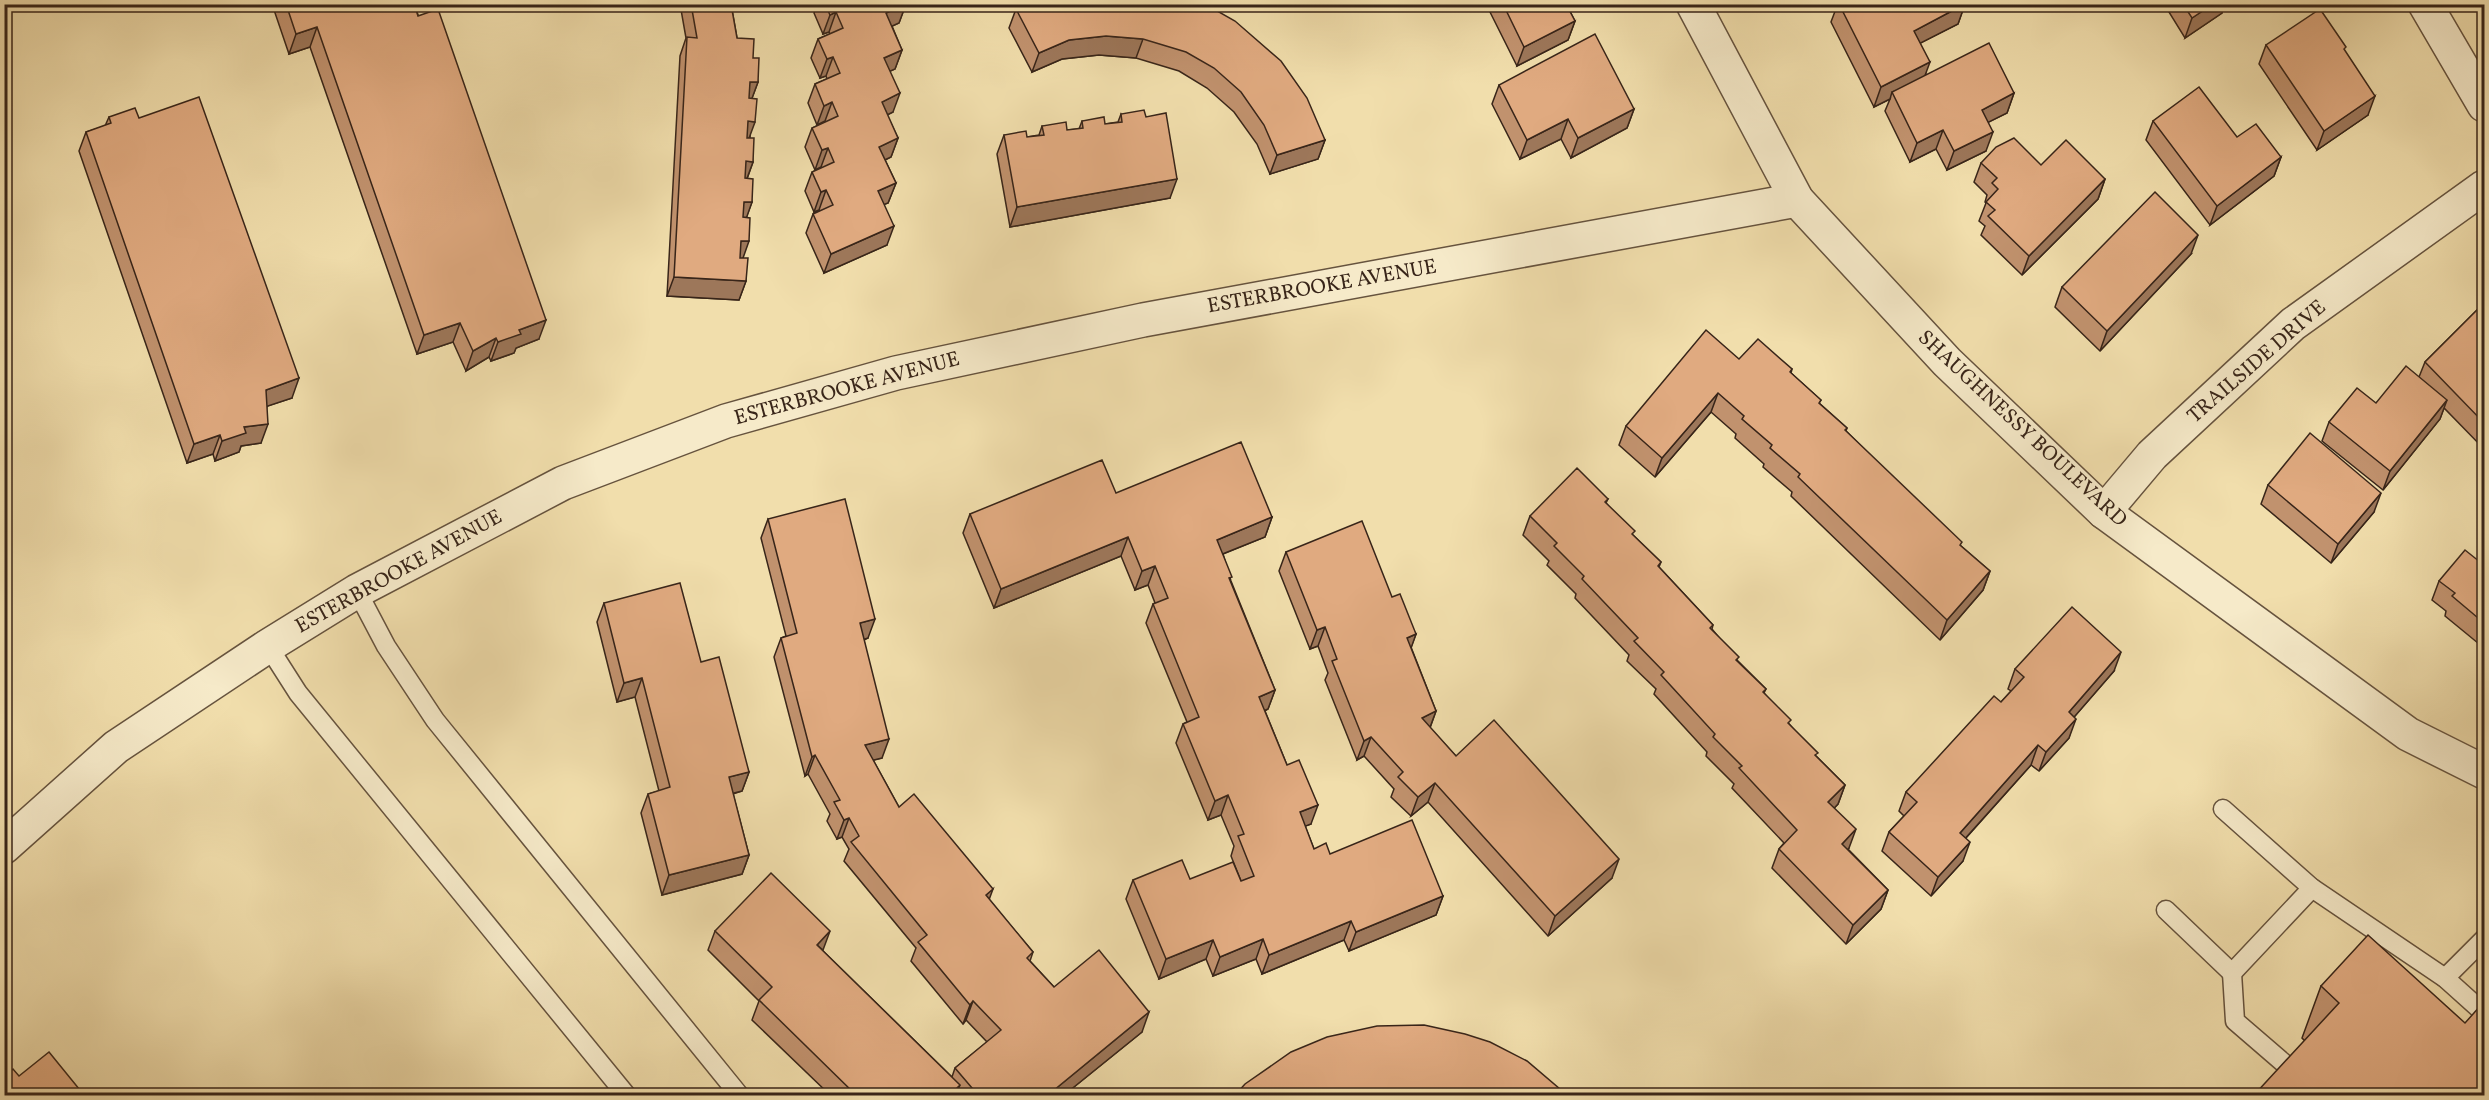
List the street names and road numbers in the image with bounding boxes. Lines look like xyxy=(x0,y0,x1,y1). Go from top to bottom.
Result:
street label: ESTERBROOKE AVENUE xyxy=(1205,253,1439,321)
street label: TRAILSIDE DRIVE xyxy=(2181,294,2333,430)
street label: SHAUGHNESSY BOULEVARD xyxy=(1911,324,2133,534)
street label: ESTERBROOKE AVENUE xyxy=(731,345,963,433)
street label: ESTERBROOKE AVENUE xyxy=(290,503,508,641)

